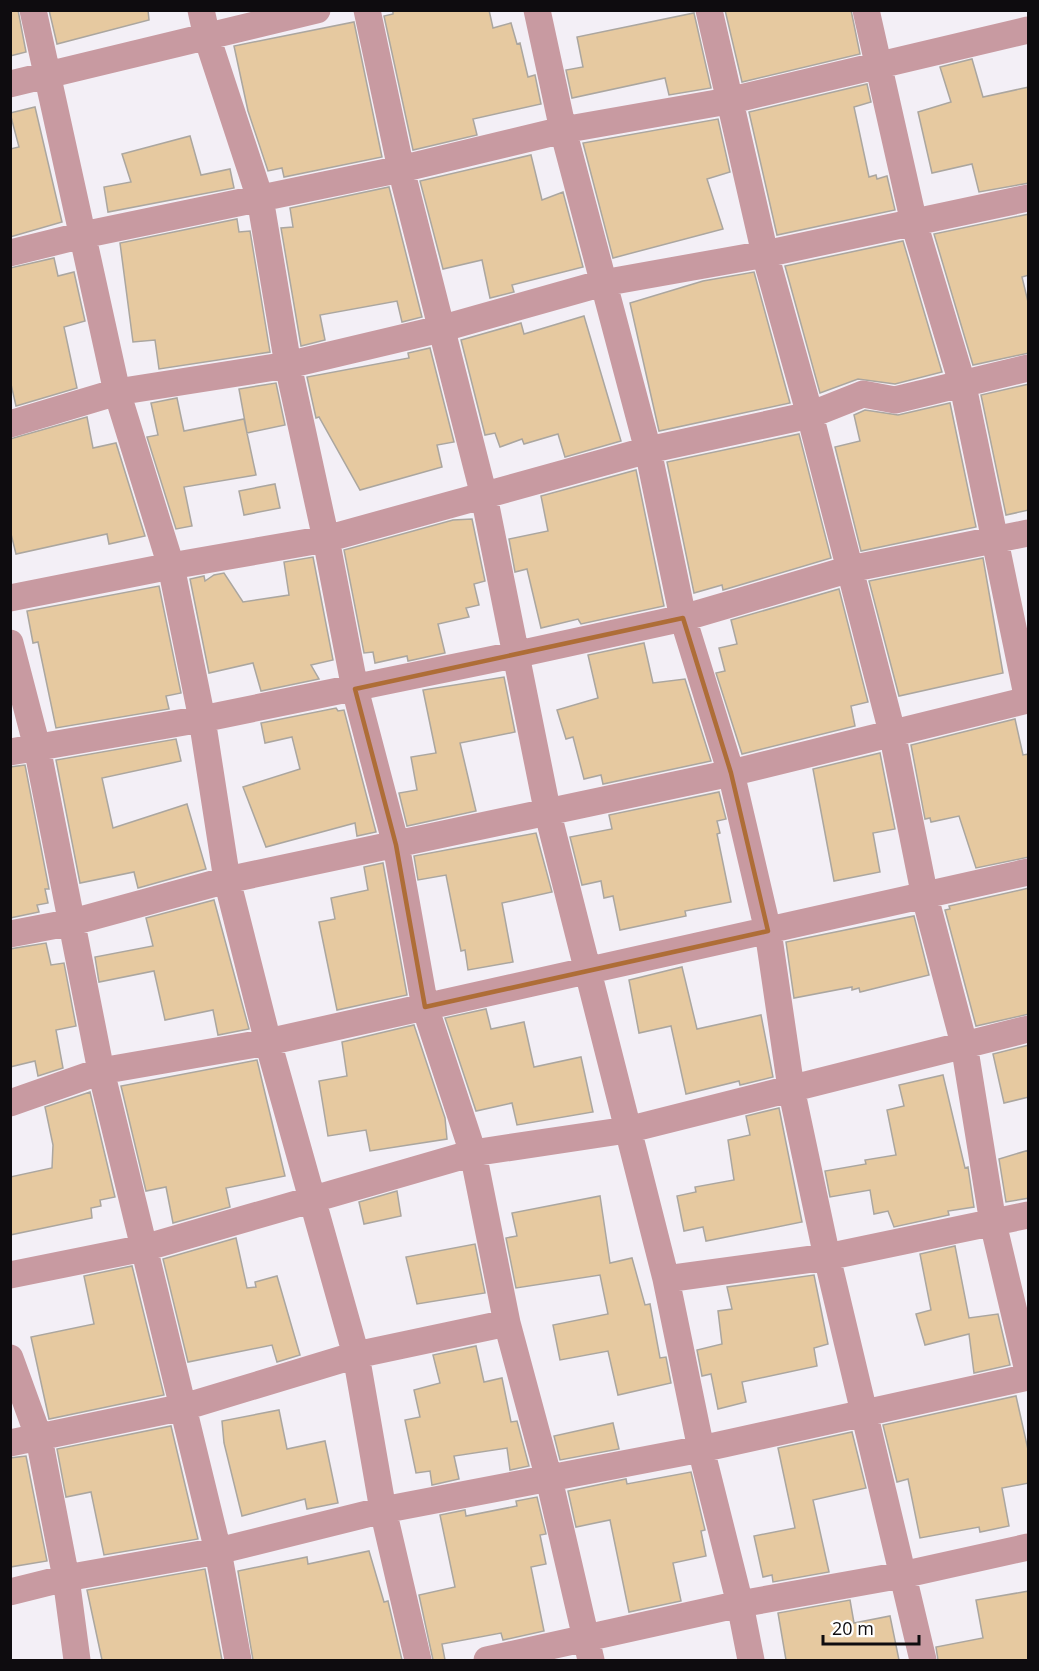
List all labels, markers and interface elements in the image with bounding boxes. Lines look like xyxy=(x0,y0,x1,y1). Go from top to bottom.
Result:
scale bar xyxy=(823,1608,919,1646)
text: 20 m xyxy=(832,1616,874,1640)

